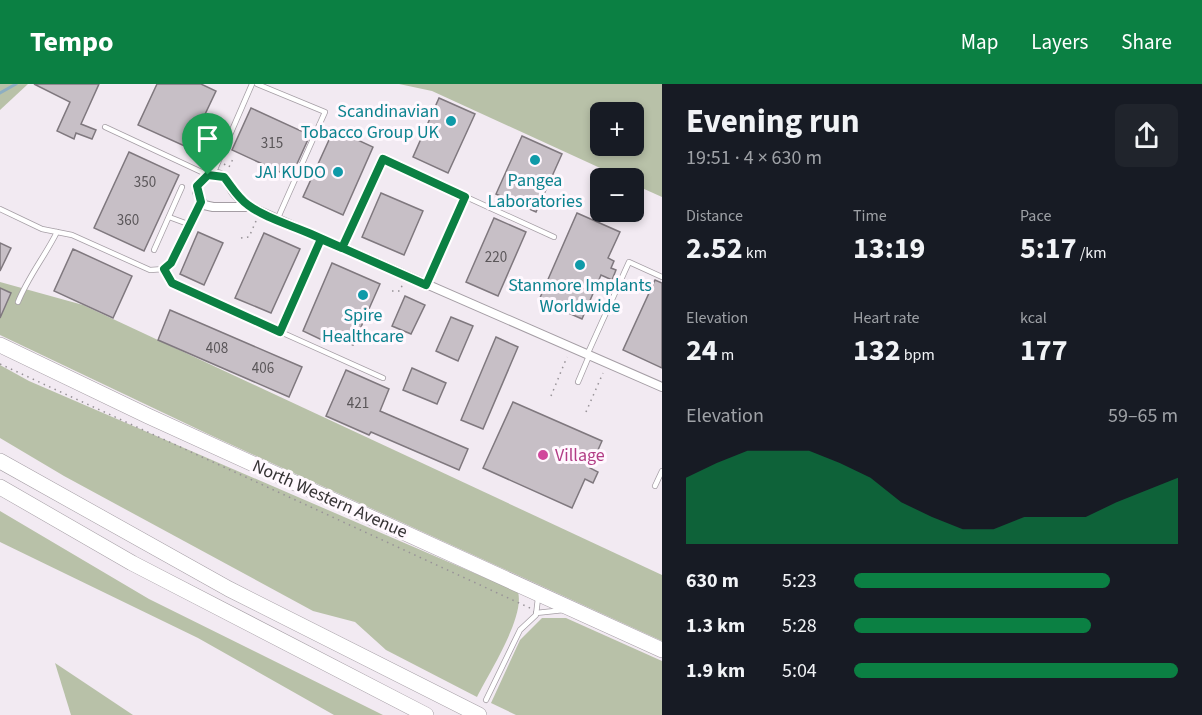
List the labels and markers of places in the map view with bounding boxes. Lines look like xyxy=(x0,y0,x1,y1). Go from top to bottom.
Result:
place label: Scandinavian Tobacco Group UK xyxy=(301,99,440,145)
pin xyxy=(182,113,233,175)
marker: Scandinavian Tobacco Group UK xyxy=(444,114,458,128)
marker: Pangea Laboratories xyxy=(528,153,542,167)
place label: JAI KUDO xyxy=(254,160,326,185)
marker: JAI KUDO xyxy=(331,165,345,179)
place label: Pangea Laboratories xyxy=(488,168,582,214)
marker: Stanmore Implants Worldwide xyxy=(573,258,587,272)
place label: Stanmore Implants Worldwide xyxy=(508,273,652,319)
marker: Spire Healthcare xyxy=(356,288,370,302)
place label: Spire Healthcare xyxy=(322,303,404,349)
place label: Village xyxy=(555,443,605,468)
marker: Village xyxy=(536,448,550,462)

